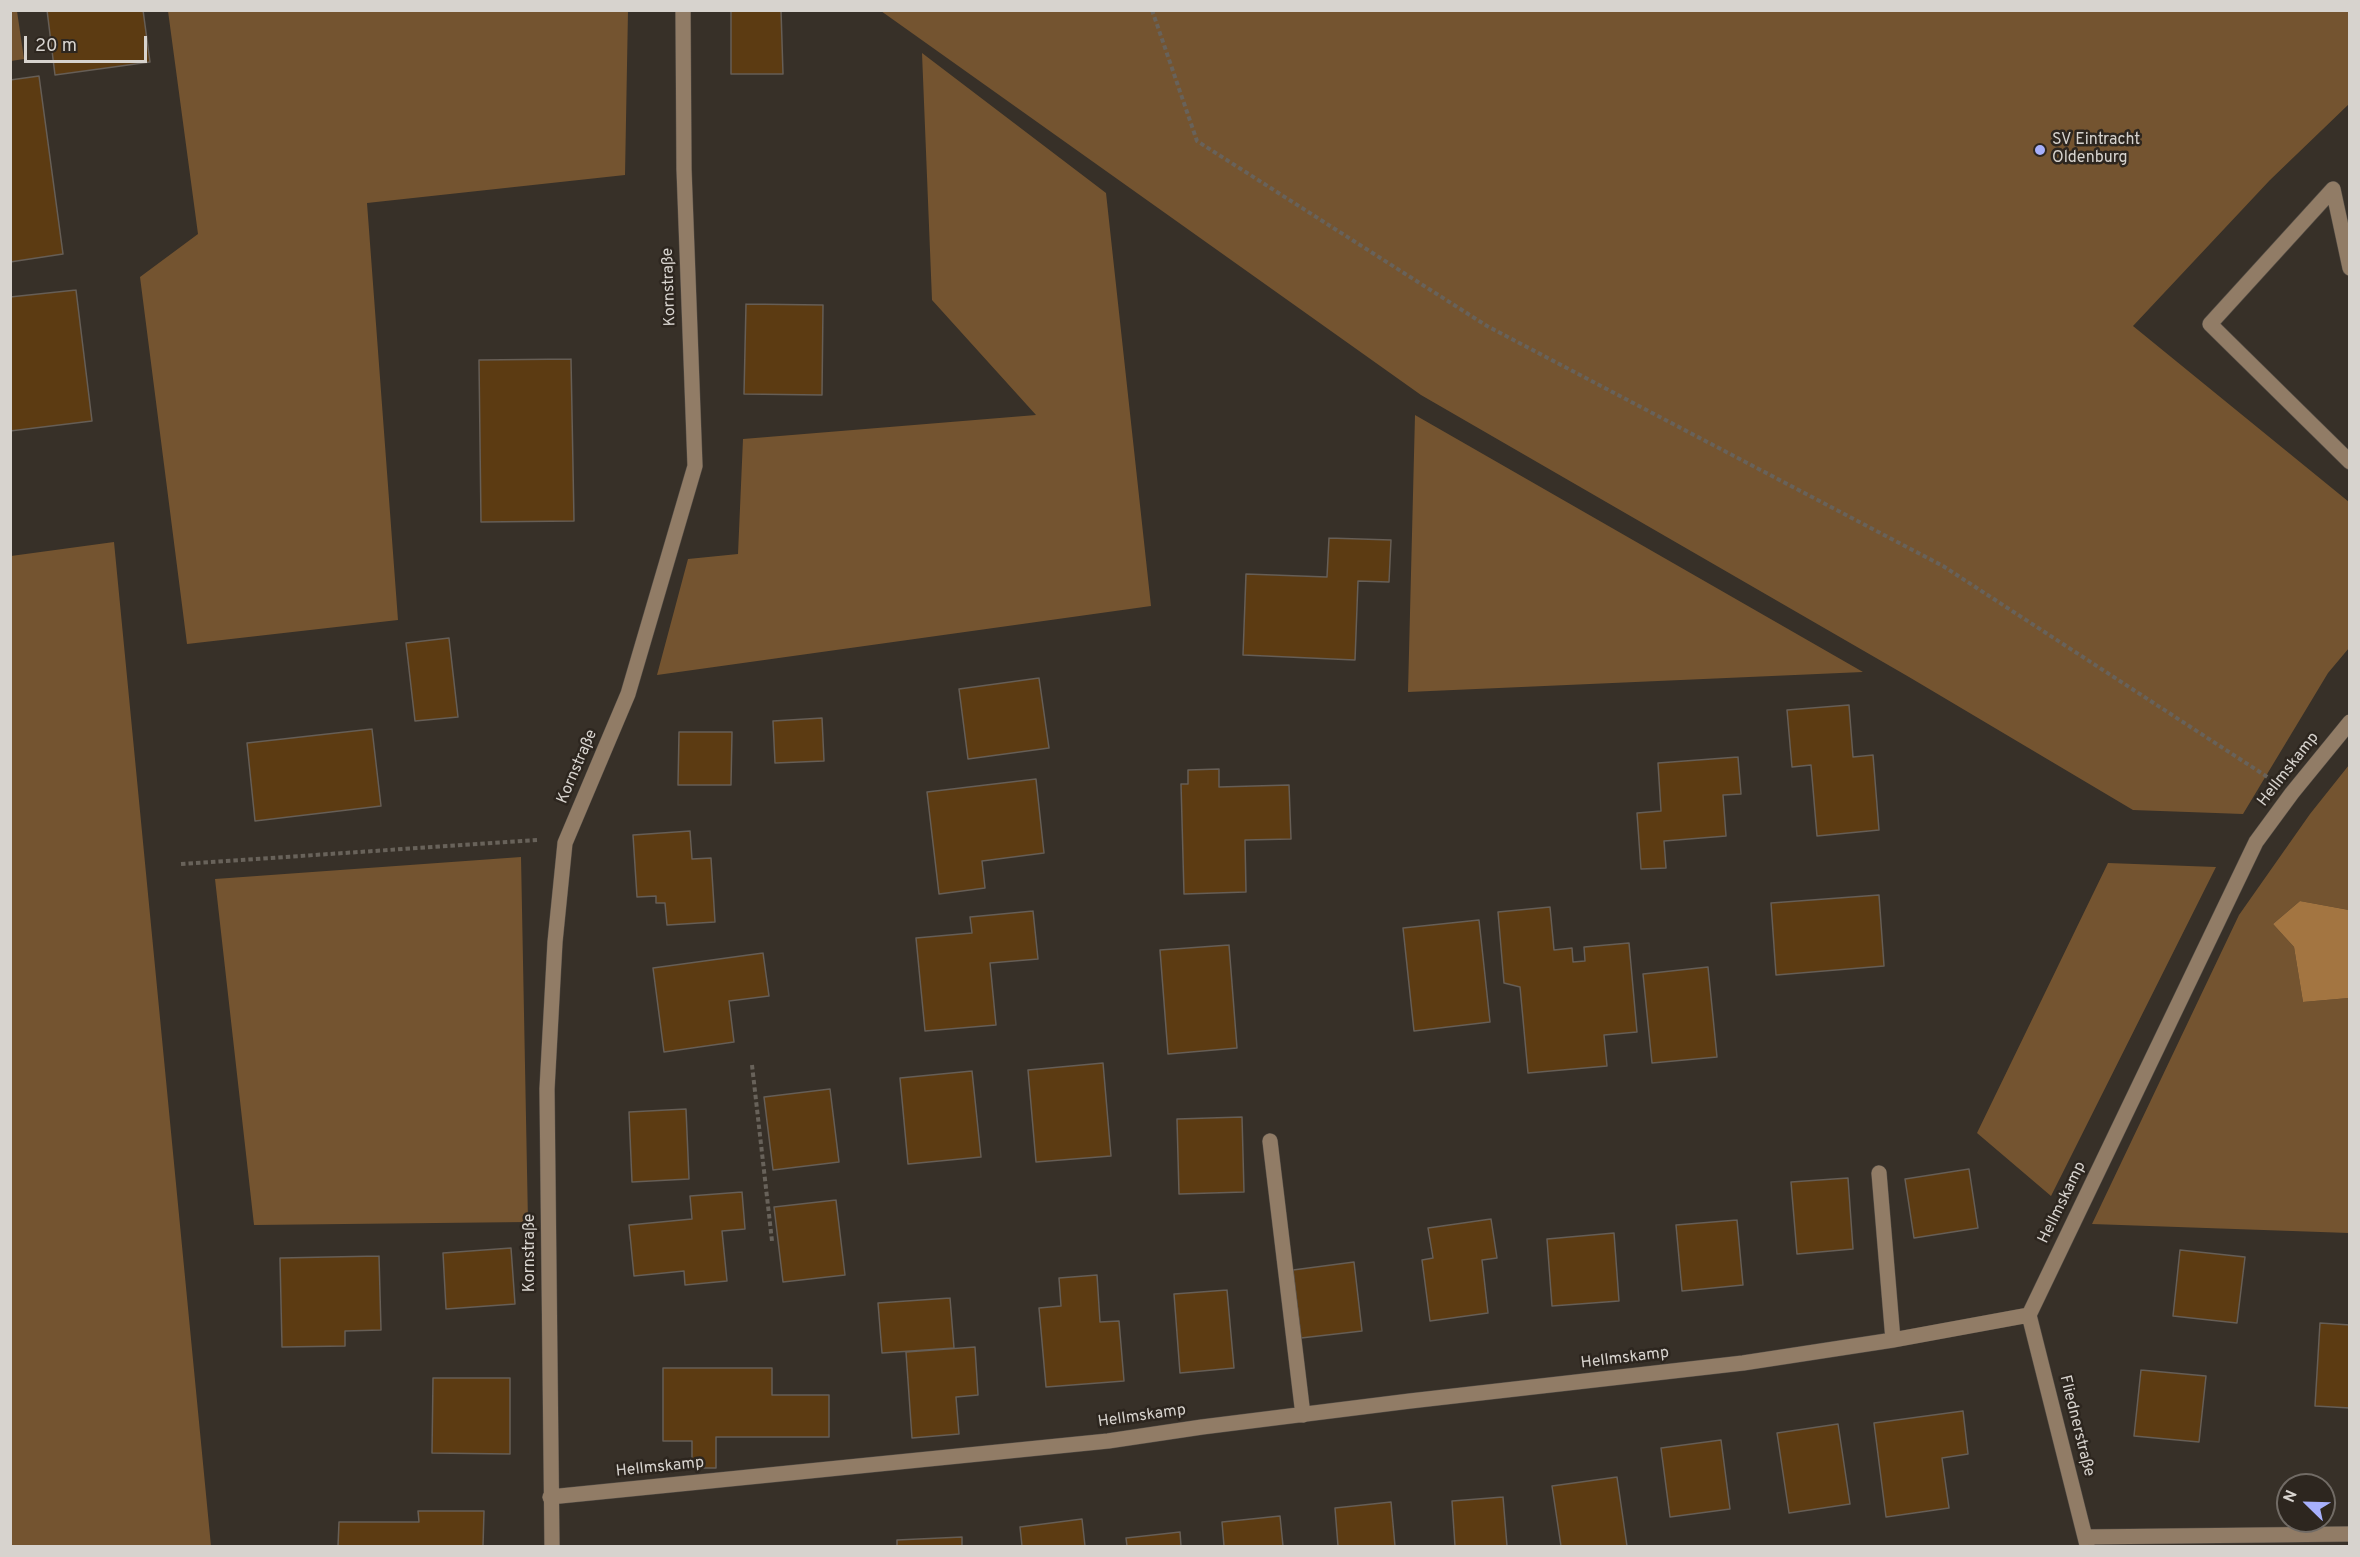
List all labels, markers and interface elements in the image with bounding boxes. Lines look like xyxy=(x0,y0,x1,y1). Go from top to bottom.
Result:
scale bar xyxy=(27,24,150,62)
text: 20 m xyxy=(35,35,77,58)
place label: SV Eintracht Oldenburg xyxy=(2052,131,2140,169)
marker: SV Eintracht Oldenburg xyxy=(2033,143,2047,157)
street label: Kornstraße xyxy=(659,247,681,327)
street label: Kornstraße xyxy=(554,727,602,807)
street label: Hellmskamp xyxy=(2254,729,2324,811)
street label: Hellmskamp xyxy=(2035,1159,2091,1247)
street label: Kornstraße xyxy=(521,1214,541,1292)
street label: Hellmskamp xyxy=(1580,1344,1670,1374)
street label: Fliednerstraße xyxy=(2054,1373,2098,1479)
street label: Hellmskamp xyxy=(1097,1401,1187,1433)
street label: Hellmskamp xyxy=(615,1454,705,1482)
north arrow xyxy=(2276,1473,2336,1533)
text: N xyxy=(2280,1488,2303,1506)

